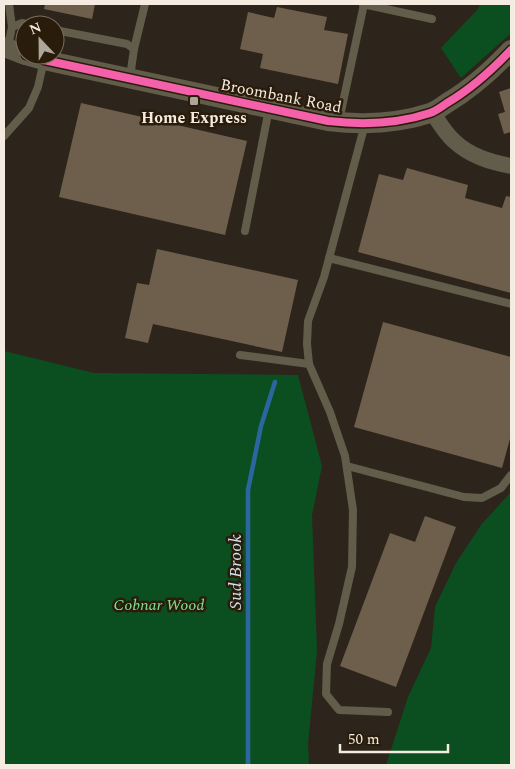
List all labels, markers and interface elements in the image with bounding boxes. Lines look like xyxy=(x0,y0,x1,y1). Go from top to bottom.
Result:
north arrow xyxy=(15,15,65,65)
text: N xyxy=(26,17,45,40)
street label: Broombank Road xyxy=(218,72,344,120)
marker: Home Express xyxy=(188,95,200,107)
place label: Home Express xyxy=(141,106,247,130)
water label: Sud Brook xyxy=(222,534,249,610)
park label: Cobnar Wood xyxy=(113,593,205,617)
scale bar xyxy=(340,722,448,754)
text: 50 m xyxy=(348,728,380,751)

